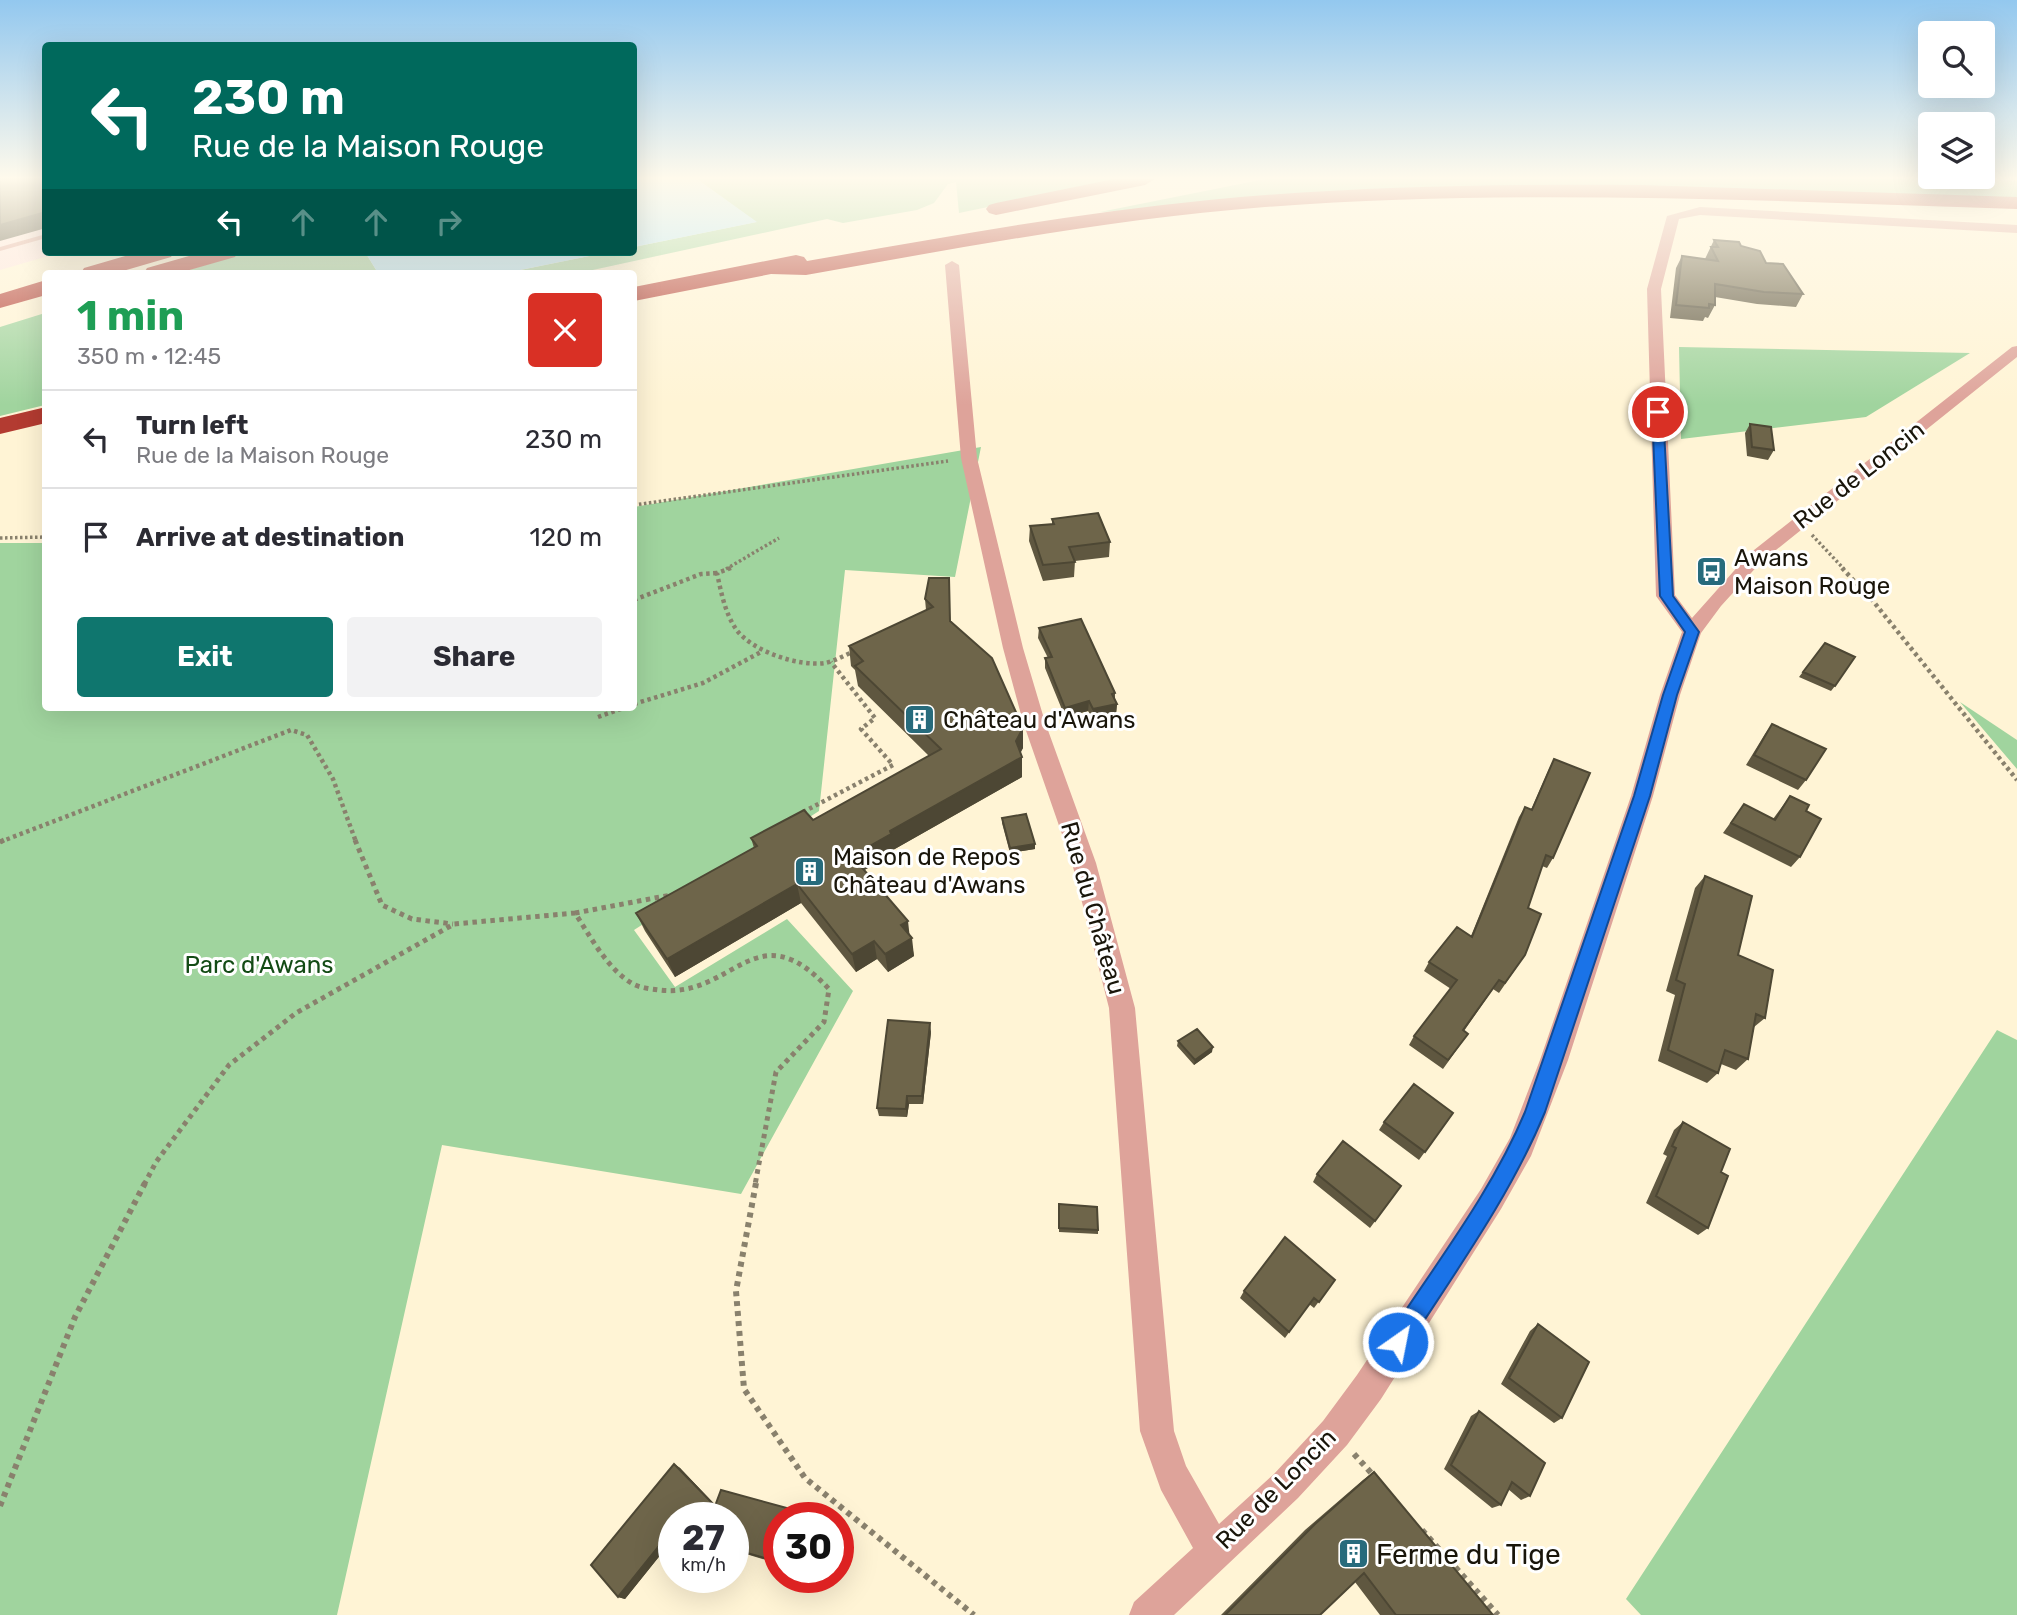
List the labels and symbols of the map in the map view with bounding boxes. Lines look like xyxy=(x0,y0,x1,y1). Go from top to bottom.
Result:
pin xyxy=(1628,382,1688,442)
street label: Rue de Loncin xyxy=(1788,415,1930,535)
place label: Awans Maison Rouge xyxy=(1734,544,1890,600)
bus stop icon: Awans Maison Rouge xyxy=(1694,555,1728,589)
building icon: Château d'Awans xyxy=(903,703,937,737)
place label: Château d'Awans xyxy=(943,706,1136,734)
street label: Rue du Château xyxy=(1055,818,1131,998)
place label: Maison de Repos Château d'Awans xyxy=(833,843,1026,899)
building icon: Maison de Repos Château d'Awans xyxy=(793,854,827,888)
park label: Parc d'Awans xyxy=(185,951,333,979)
position arrow xyxy=(1361,1305,1435,1379)
street label: Rue de Loncin xyxy=(1210,1423,1342,1555)
speed limit sign: 30 xyxy=(763,1502,854,1593)
building icon: Ferme du Tige xyxy=(1336,1537,1370,1571)
place label: Ferme du Tige xyxy=(1376,1538,1561,1571)

